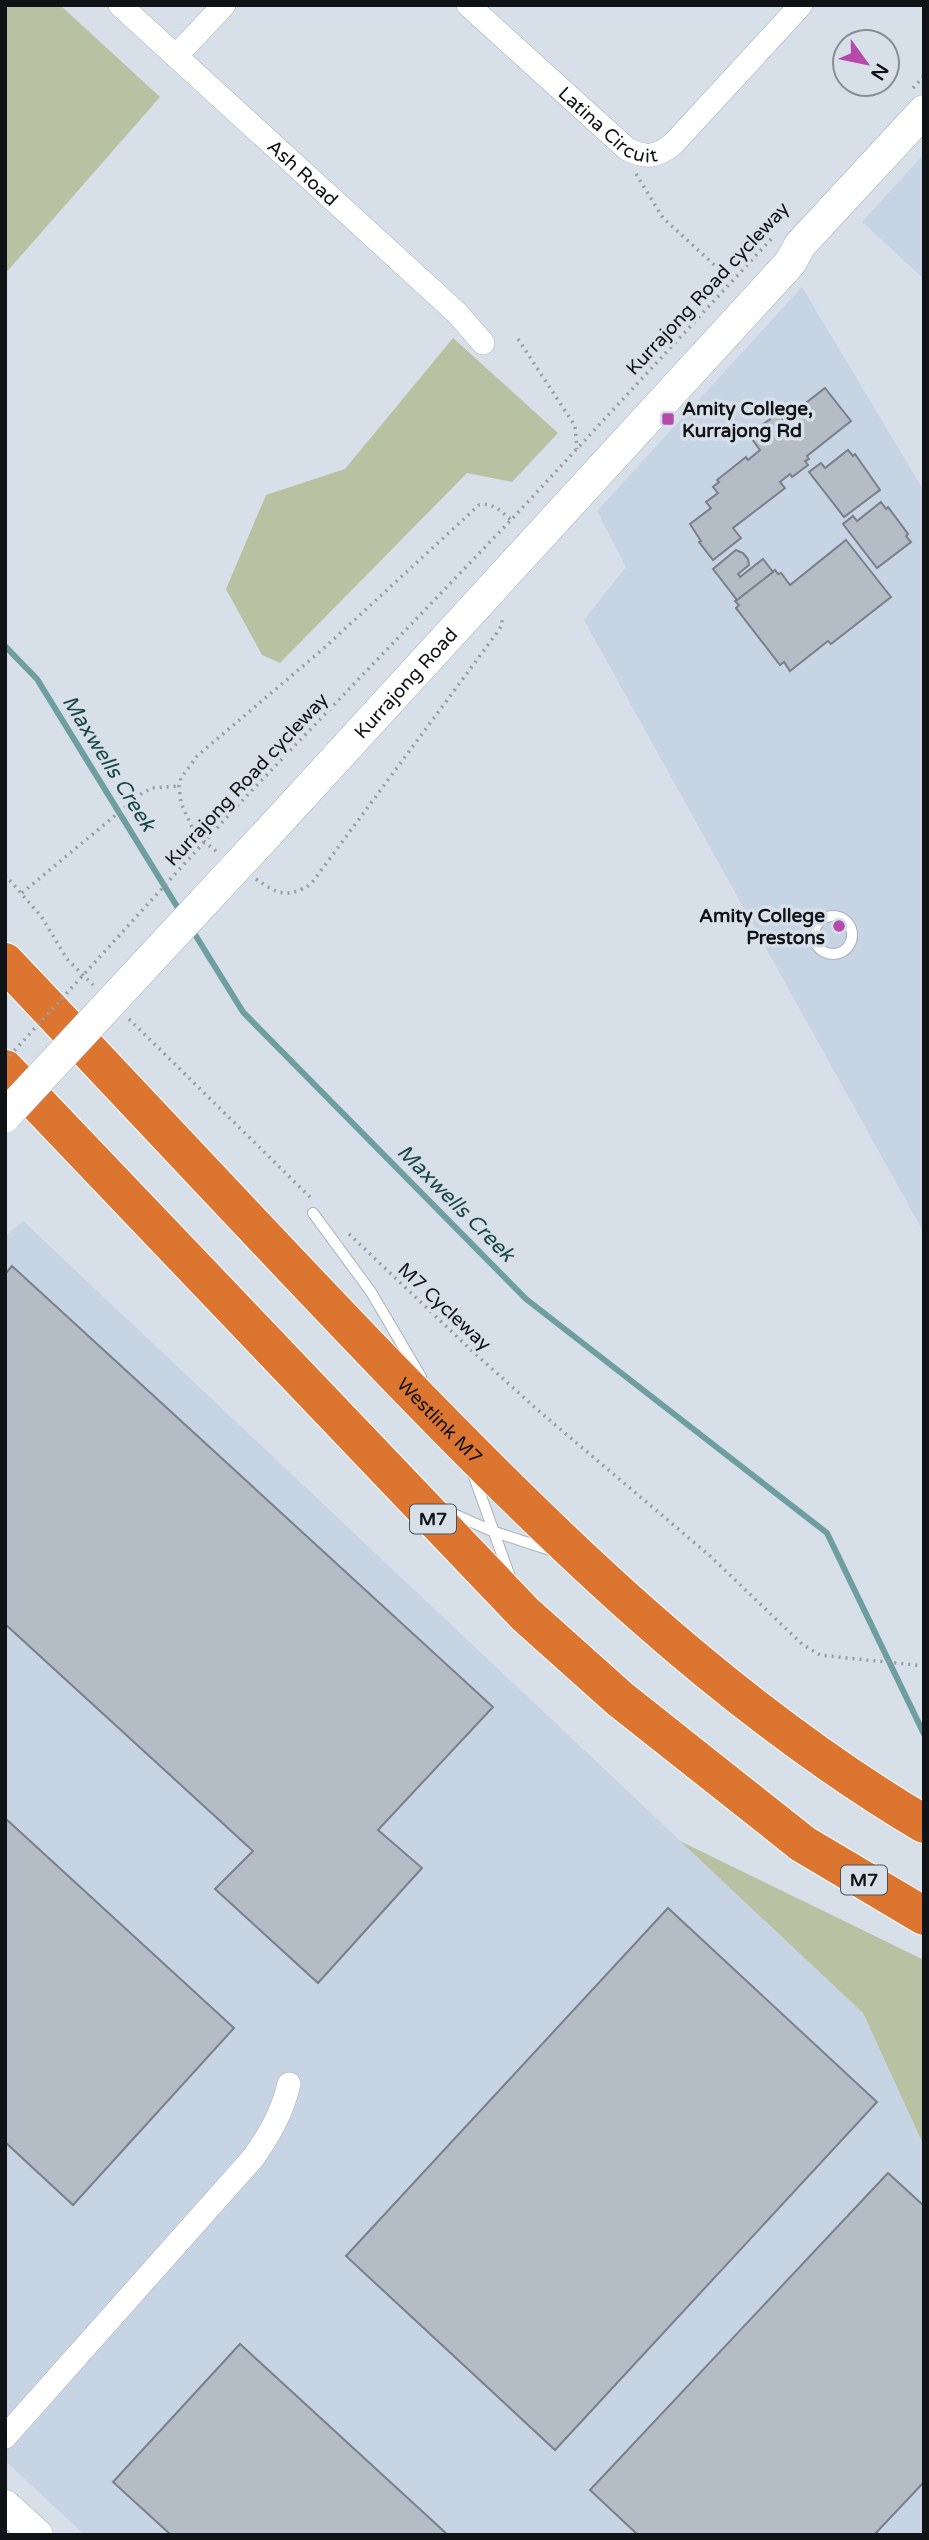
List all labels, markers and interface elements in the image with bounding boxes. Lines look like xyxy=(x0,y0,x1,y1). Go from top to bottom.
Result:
north arrow xyxy=(831,28,901,98)
text: N xyxy=(866,59,893,84)
street label: Latina Circuit xyxy=(554,82,659,167)
street label: Ash Road xyxy=(263,135,342,211)
street label: Kurrajong Road cycleway xyxy=(622,198,794,380)
place label: Amity College, Kurrajong Rd xyxy=(682,398,813,443)
marker: Amity College, Kurrajong Rd xyxy=(660,411,676,427)
street label: Kurrajong Road xyxy=(350,624,462,743)
street label: Kurrajong Road cycleway xyxy=(161,689,333,871)
water label: Maxwells Creek xyxy=(57,691,161,837)
place label: Amity College Prestons xyxy=(699,905,825,949)
marker: Amity College Prestons xyxy=(831,918,847,934)
water label: Maxwells Creek xyxy=(392,1140,521,1268)
street label: M7 Cycleway xyxy=(393,1258,495,1355)
street label: Westlink M7 xyxy=(392,1373,486,1469)
road number: M7 xyxy=(410,1504,456,1534)
road number: M7 xyxy=(841,1866,887,1894)

